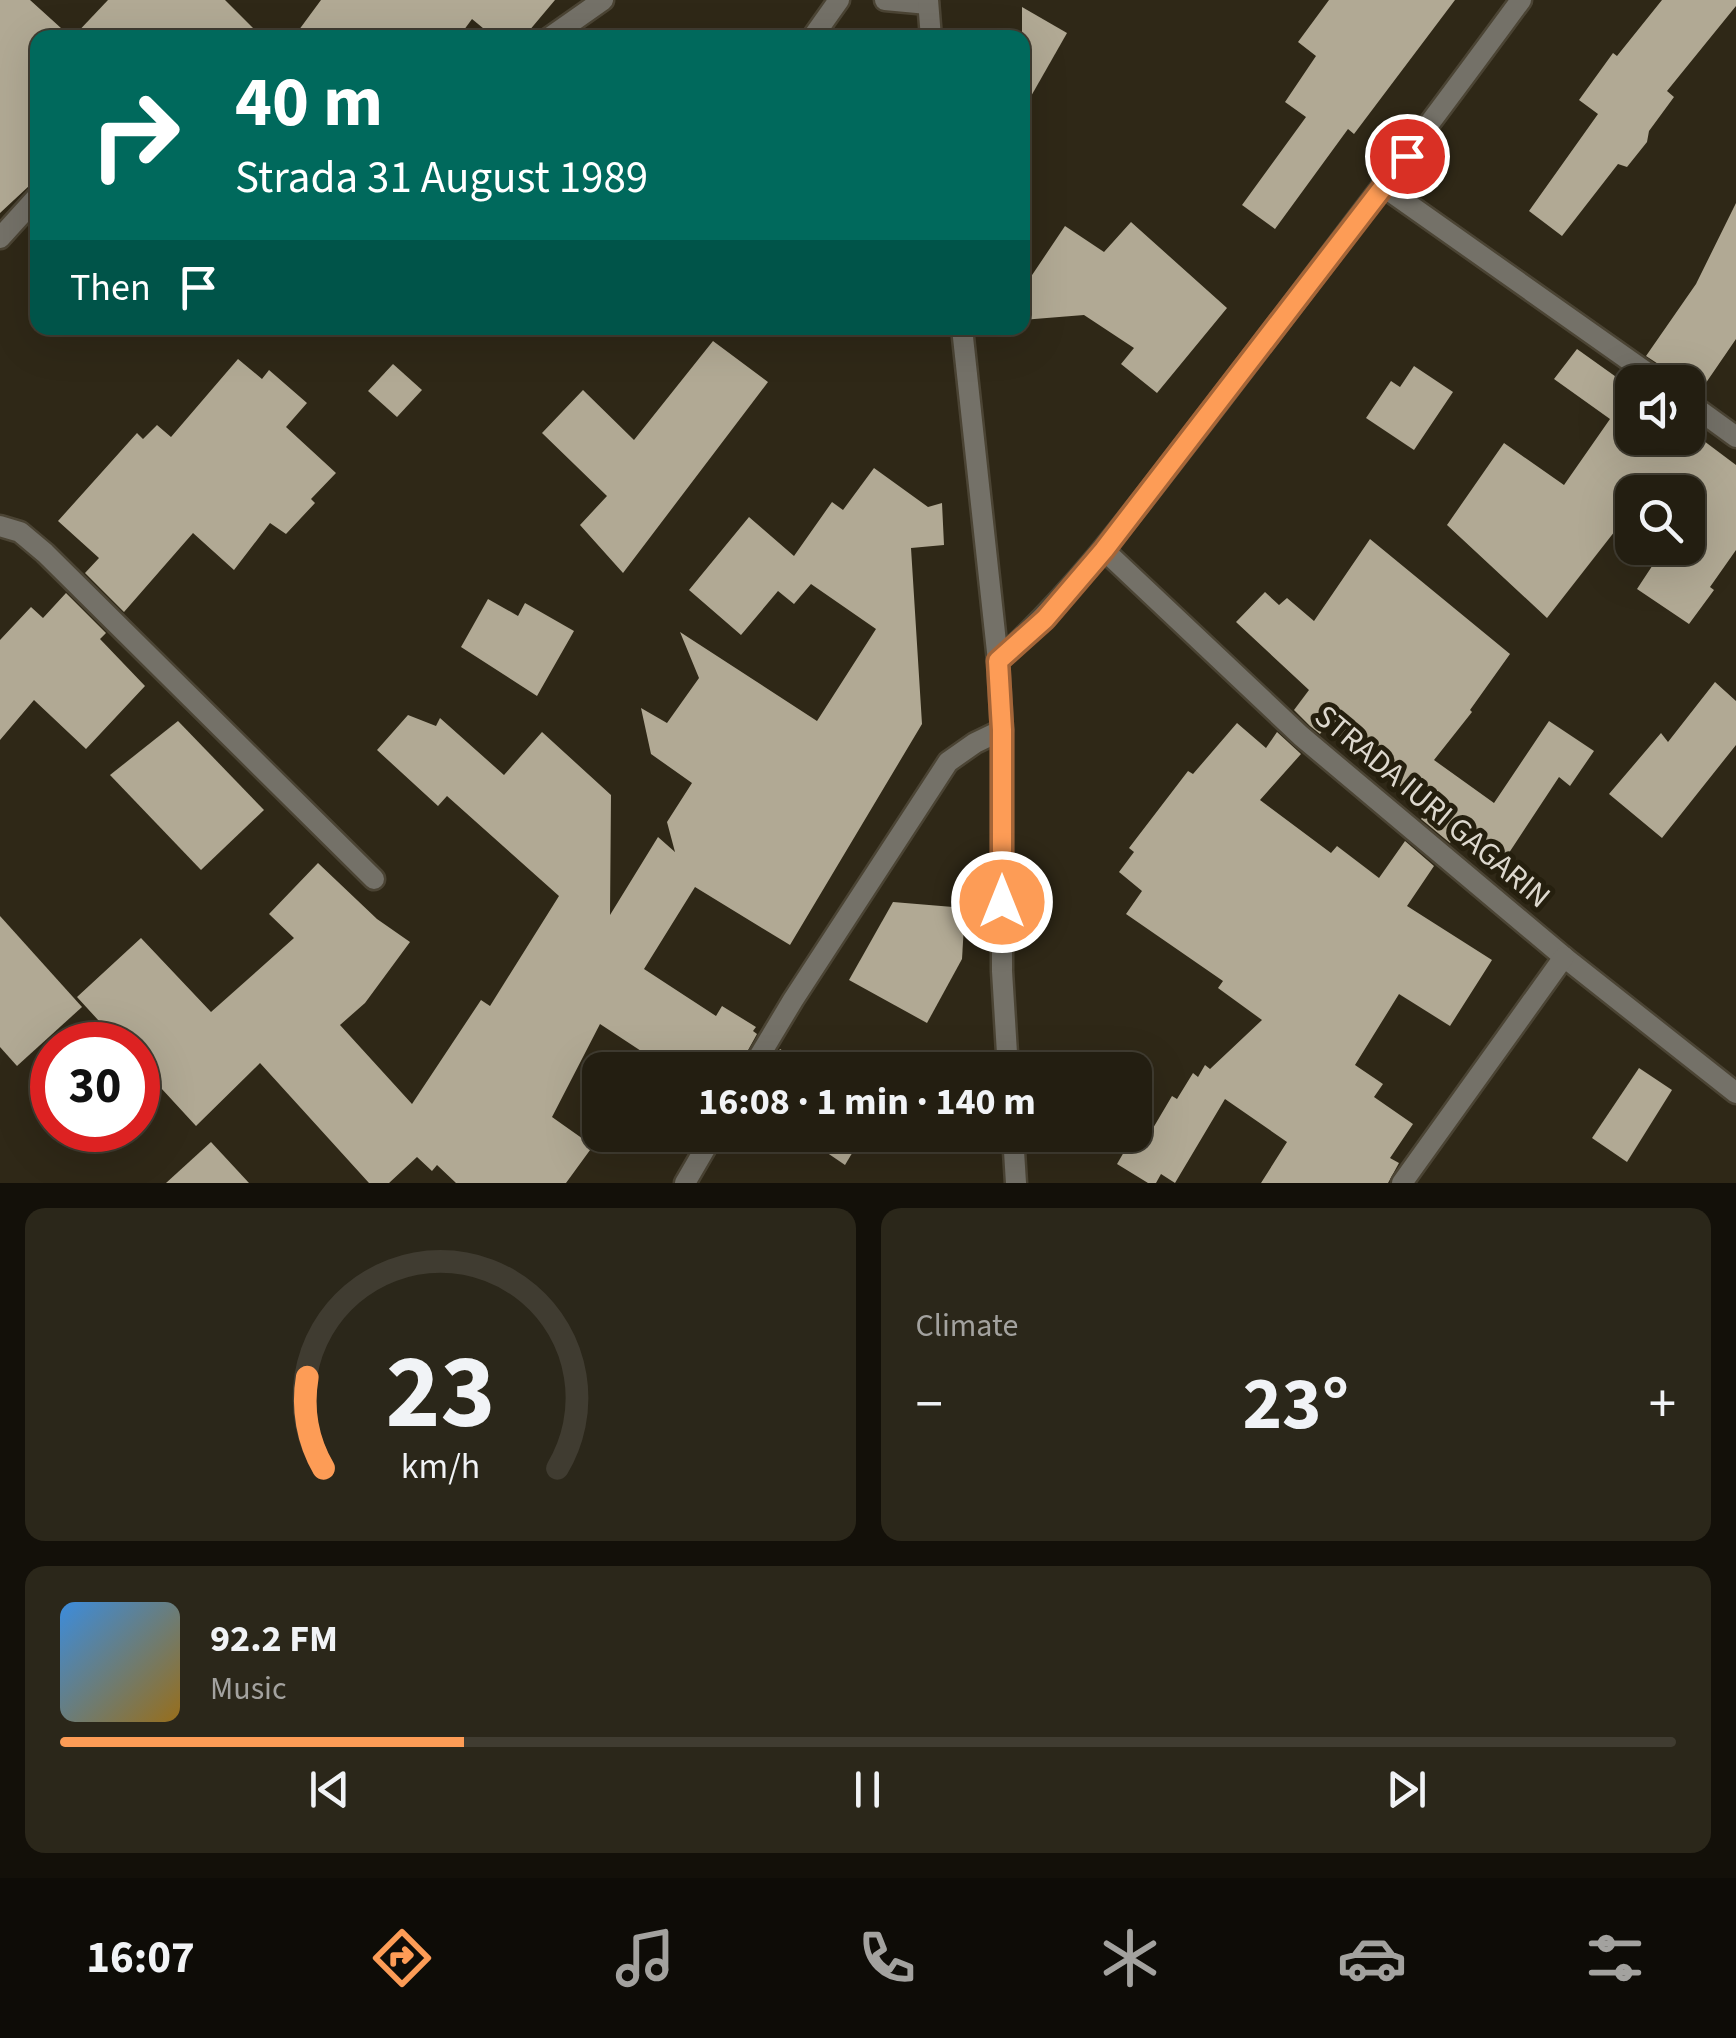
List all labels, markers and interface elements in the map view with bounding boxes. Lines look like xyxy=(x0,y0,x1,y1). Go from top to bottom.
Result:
text: 40 m xyxy=(235,53,383,153)
icon: right xyxy=(70,70,200,200)
pin xyxy=(1365,114,1450,199)
icon: arrive xyxy=(1380,129,1435,184)
text: Strada 31 August 1989 xyxy=(235,146,648,210)
icon: arrive xyxy=(171,260,226,315)
text: Then xyxy=(70,261,151,315)
map controls xyxy=(1615,365,1705,565)
button: sound xyxy=(1615,365,1705,455)
button: search xyxy=(1615,475,1705,565)
street label: STRADA IURI GAGARIN xyxy=(1304,694,1560,919)
position arrow xyxy=(950,850,1054,954)
speed limit sign: 30 xyxy=(30,1022,160,1152)
text: 16:08 · 1 min · 140 m xyxy=(698,1075,1036,1129)
text: Climate xyxy=(916,1303,1018,1349)
text: 23 xyxy=(385,1320,495,1468)
text: 23° xyxy=(1242,1351,1349,1458)
text: − xyxy=(916,1366,943,1444)
text: + xyxy=(1649,1366,1676,1444)
text: km/h xyxy=(401,1441,480,1492)
text: 92.2 FM xyxy=(210,1612,338,1666)
text: Music xyxy=(210,1666,287,1712)
icon: previous xyxy=(302,1762,357,1817)
icon: pause xyxy=(840,1762,895,1817)
icon: next xyxy=(1379,1762,1434,1817)
icon: directions xyxy=(367,1923,437,1993)
icon: music xyxy=(610,1923,680,1993)
icon: phone xyxy=(852,1923,922,1993)
icon: climate xyxy=(1095,1923,1165,1993)
icon: car xyxy=(1337,1923,1407,1993)
icon: filters xyxy=(1580,1923,1650,1993)
text: 16:07 xyxy=(86,1926,195,1990)

